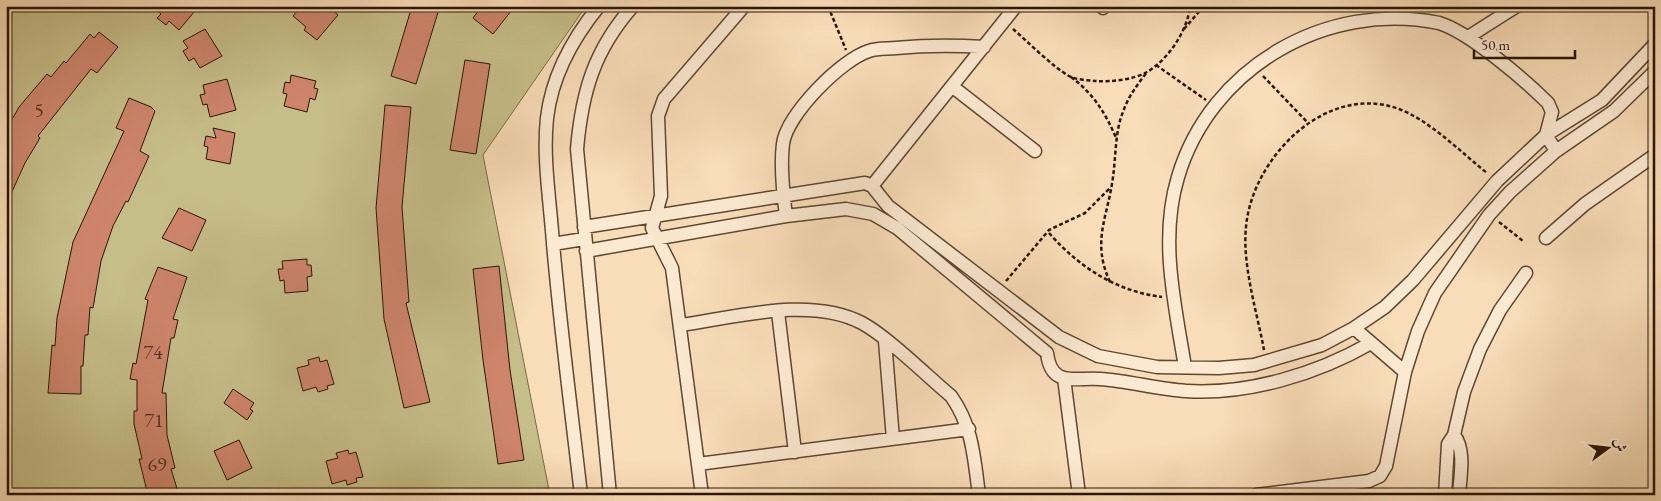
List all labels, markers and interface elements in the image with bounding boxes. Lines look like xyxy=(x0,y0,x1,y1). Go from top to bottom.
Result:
scale bar xyxy=(1474,28,1575,60)
text: 50 m xyxy=(1481,35,1510,54)
house number: 5 xyxy=(34,97,44,123)
house number: 74 xyxy=(143,339,163,365)
house number: 71 xyxy=(144,407,164,433)
north arrow xyxy=(1584,424,1634,474)
text: ش xyxy=(1610,436,1631,454)
house number: 69 xyxy=(147,451,167,477)

